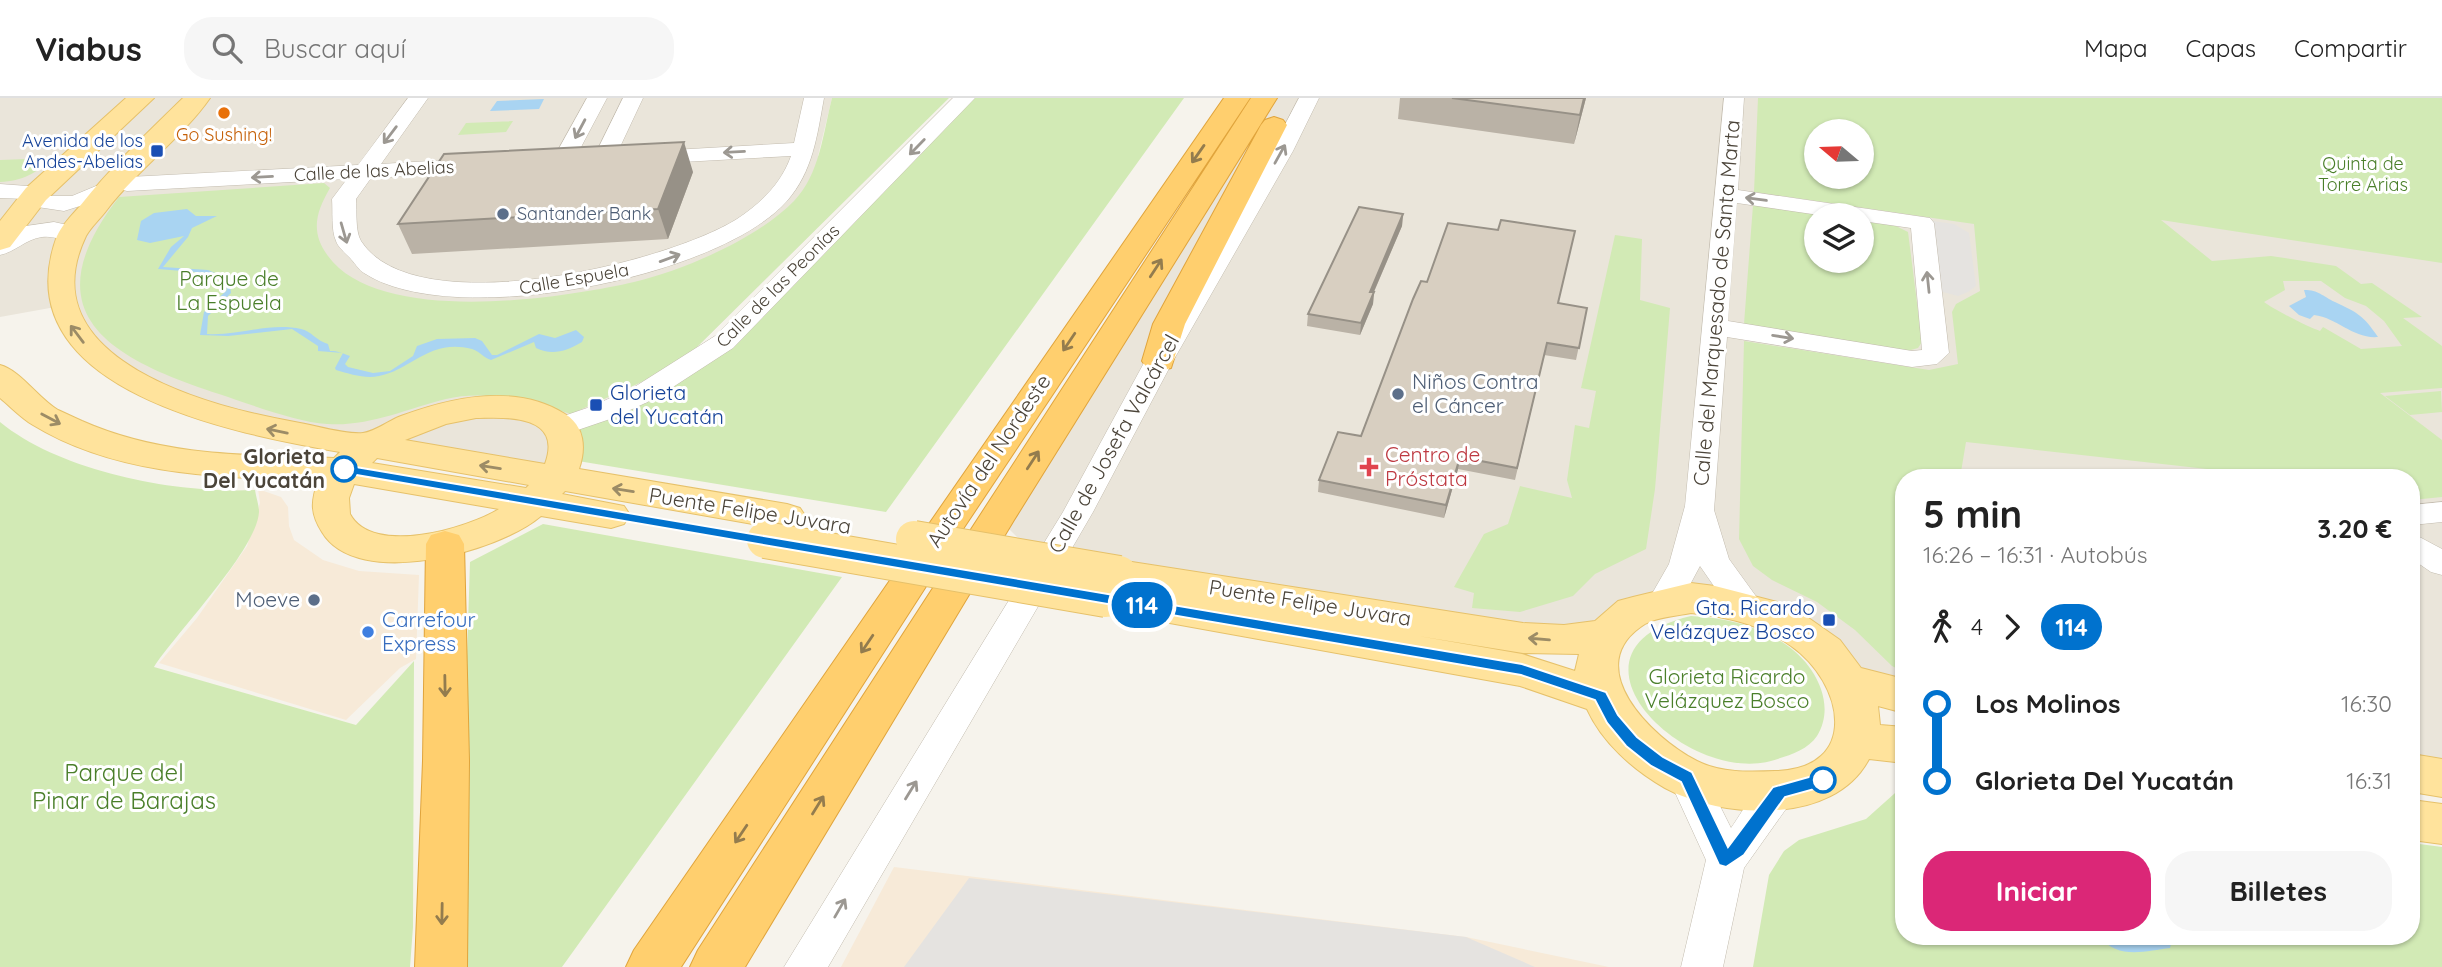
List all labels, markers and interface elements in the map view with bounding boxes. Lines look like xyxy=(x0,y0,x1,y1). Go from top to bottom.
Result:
search box xyxy=(184,17,674,80)
text: Viabus xyxy=(35,28,142,69)
icon: search xyxy=(208,29,246,67)
text: Buscar aquí xyxy=(264,32,406,65)
text: Mapa xyxy=(2084,33,2148,63)
text: Capas xyxy=(2186,33,2256,63)
text: Compartir xyxy=(2294,33,2407,63)
marker: Go Sushing! xyxy=(216,105,232,121)
one-way arrow xyxy=(573,119,587,139)
street label: Calle del Marquesado de Santa Marta xyxy=(1687,119,1745,487)
north arrow xyxy=(1804,119,1874,189)
map controls xyxy=(1804,119,1874,273)
place label: Go Sushing! xyxy=(176,123,272,146)
one-way arrow xyxy=(383,125,398,144)
place label: Avenida de los Andes-Abelias xyxy=(22,129,143,173)
one-way arrow xyxy=(909,138,926,155)
marker: Avenida de los Andes-Abelias xyxy=(149,143,165,159)
one-way arrow xyxy=(1191,144,1205,163)
one-way arrow xyxy=(1273,145,1287,165)
one-way arrow xyxy=(722,146,745,159)
park label: Quinta de Torre Arias xyxy=(2318,152,2408,196)
street label: Calle de las Abelias xyxy=(293,155,455,186)
one-way arrow xyxy=(251,171,273,184)
one-way arrow xyxy=(1745,192,1767,205)
place label: Santander Bank xyxy=(517,202,651,225)
button: layers xyxy=(1804,203,1874,273)
marker: Santander Bank xyxy=(495,206,511,222)
street label: Calle de las Peonías xyxy=(711,219,844,352)
one-way arrow xyxy=(339,222,352,244)
one-way arrow xyxy=(658,251,680,264)
street label: Calle Espuela xyxy=(517,258,631,299)
one-way arrow xyxy=(1150,259,1164,279)
park label: Parque de La Espuela xyxy=(176,265,282,315)
one-way arrow xyxy=(1921,271,1934,294)
one-way arrow xyxy=(70,326,85,344)
street label: Calle de Josefa Valcárcel xyxy=(1042,330,1184,557)
one-way arrow xyxy=(1771,331,1794,344)
one-way arrow xyxy=(1062,332,1076,351)
place label: Niños Contra el Cáncer xyxy=(1412,368,1538,418)
street label: Autovía del Nordeste xyxy=(921,369,1056,552)
place label: Glorieta del Yucatán xyxy=(610,379,724,429)
marker: Niños Contra el Cáncer xyxy=(1390,386,1406,402)
marker: Glorieta del Yucatán xyxy=(588,397,604,413)
one-way arrow xyxy=(40,413,61,426)
one-way arrow xyxy=(266,423,289,437)
place label: Centro de Próstata xyxy=(1385,441,1480,491)
place label: Glorieta Del Yucatán xyxy=(203,443,325,493)
one-way arrow xyxy=(1027,450,1041,470)
marker: Glorieta Del Yucatán xyxy=(331,456,357,482)
marker: Centro de Próstata xyxy=(1359,457,1379,477)
one-way arrow xyxy=(479,460,502,473)
street label: Puente Felipe Juvara xyxy=(647,481,853,539)
one-way arrow xyxy=(612,483,634,496)
text: 5 min xyxy=(1923,490,2022,538)
text: 3.20 € xyxy=(2317,512,2392,545)
text: 16:26 – 16:31 · Autobús xyxy=(1923,540,2148,569)
street label: Puente Felipe Juvara xyxy=(1207,573,1413,631)
line badge: 114 xyxy=(1102,582,1182,628)
place label: Moeve xyxy=(235,586,300,612)
text: 114 xyxy=(1126,590,1158,620)
marker: Moeve xyxy=(306,592,322,608)
place label: Gta. Ricardo Velázquez Bosco xyxy=(1650,594,1815,644)
place label: Carrefour Express xyxy=(382,606,476,656)
icon: walk xyxy=(1923,608,1961,646)
icon: forward xyxy=(1993,608,2031,646)
marker: Gta. Ricardo Velázquez Bosco xyxy=(1821,612,1837,628)
text: 4 xyxy=(1971,612,1983,641)
text: 114 xyxy=(2055,612,2088,642)
marker: Carrefour Express xyxy=(360,624,376,640)
one-way arrow xyxy=(1528,632,1550,645)
one-way arrow xyxy=(860,634,874,654)
park label: Glorieta Ricardo Velázquez Bosco xyxy=(1645,663,1809,713)
one-way arrow xyxy=(438,674,451,697)
text: Los Molinos xyxy=(1975,687,2121,720)
text: 16:30 xyxy=(2341,689,2392,718)
park label: Parque del Pinar de Barajas xyxy=(32,757,216,815)
text: Glorieta Del Yucatán xyxy=(1975,764,2234,797)
text: 16:31 xyxy=(2346,766,2392,795)
unlabelled marker xyxy=(1810,767,1836,793)
one-way arrow xyxy=(904,781,918,801)
one-way arrow xyxy=(811,796,825,816)
one-way arrow xyxy=(733,823,747,843)
button: Iniciar xyxy=(1923,851,2151,931)
button: Billetes xyxy=(2165,851,2392,931)
one-way arrow xyxy=(833,899,847,919)
one-way arrow xyxy=(436,902,449,925)

